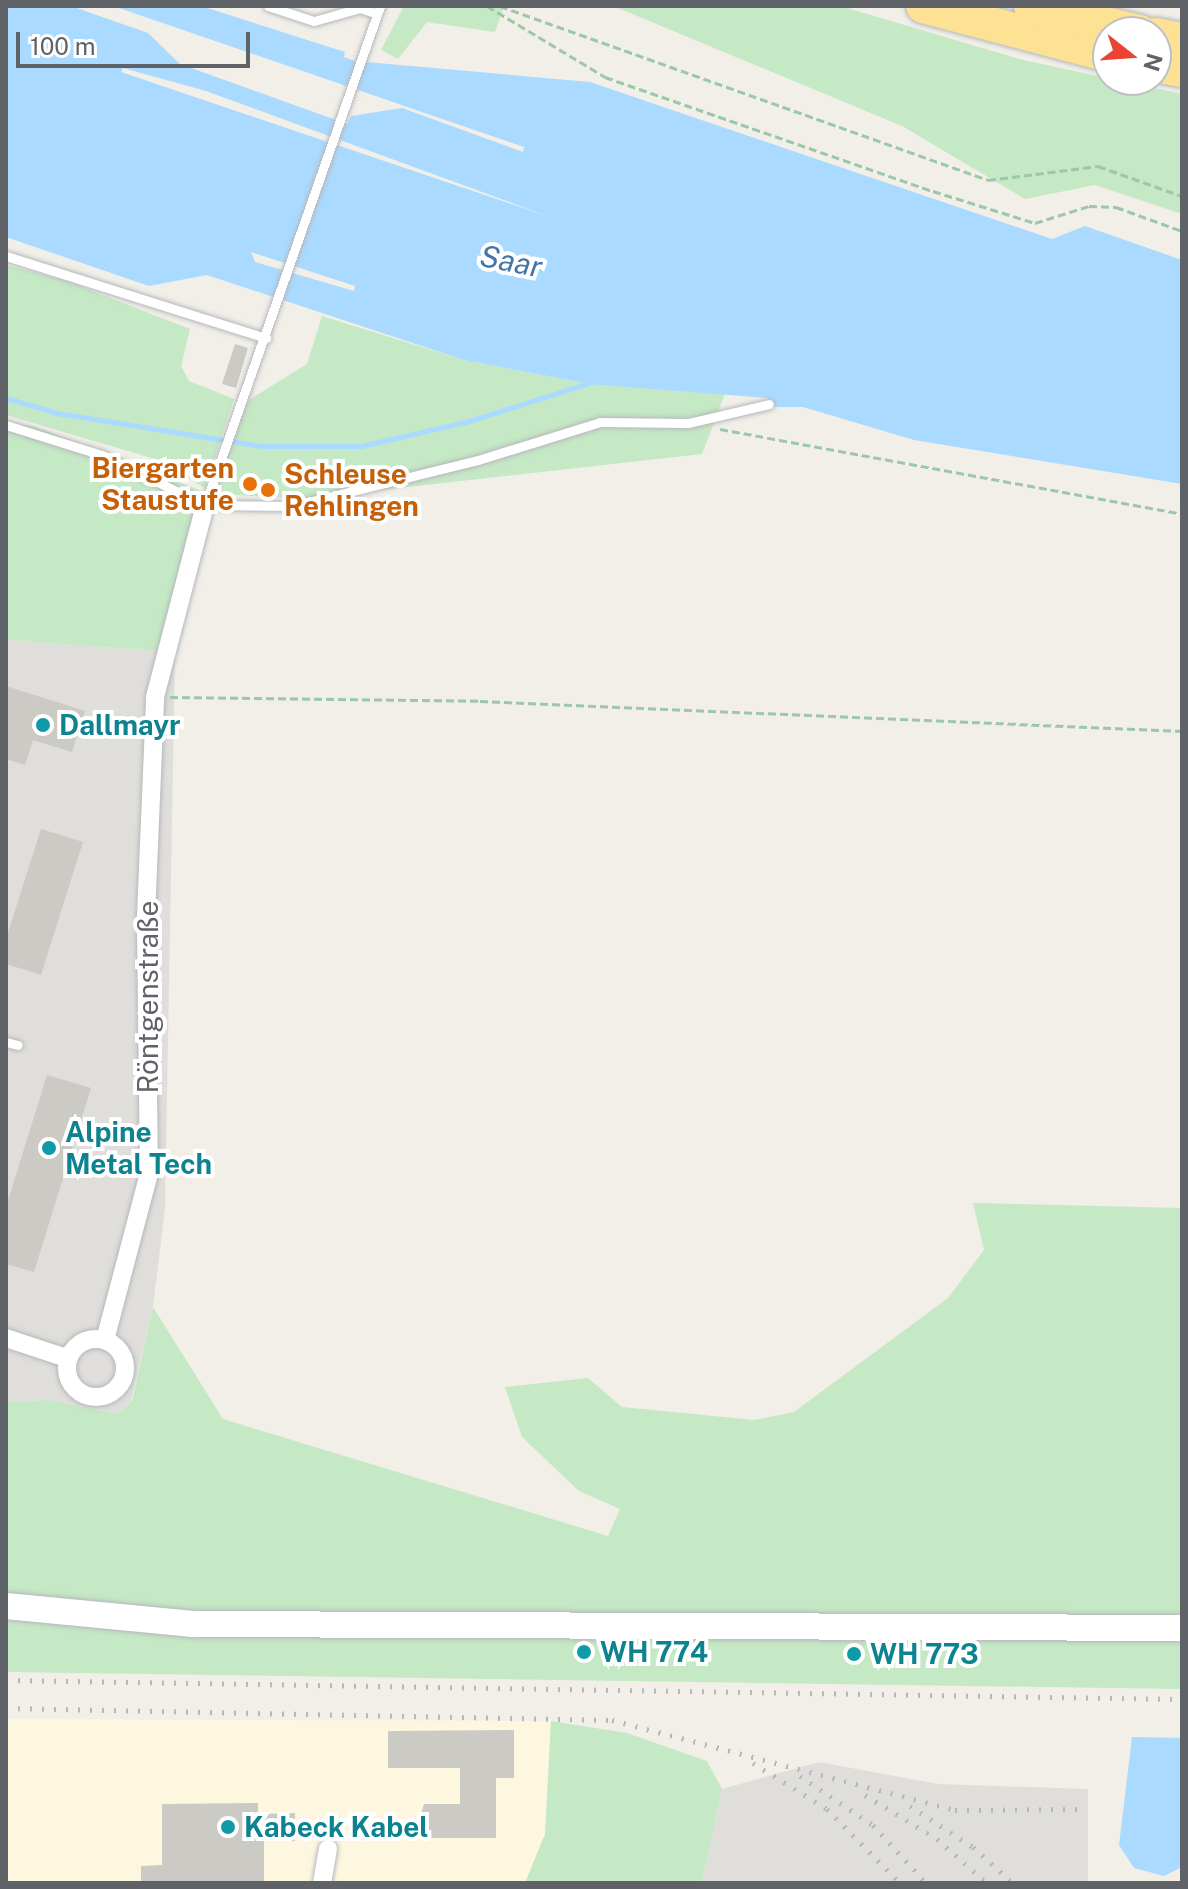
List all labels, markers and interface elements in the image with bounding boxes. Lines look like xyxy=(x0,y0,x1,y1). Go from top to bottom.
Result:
scale bar xyxy=(20,16,254,66)
north arrow xyxy=(1092,16,1172,96)
text: 100 m xyxy=(30,32,96,60)
text: N xyxy=(1138,50,1168,74)
water label: Saar xyxy=(477,237,545,285)
place label: Biergarten Staustufe xyxy=(92,451,234,517)
place label: Schleuse Rehlingen xyxy=(284,457,419,523)
marker: Biergarten Staustufe xyxy=(241,475,259,493)
marker: Schleuse Rehlingen xyxy=(259,481,277,499)
place label: Dallmayr xyxy=(59,708,181,742)
marker: Dallmayr xyxy=(34,716,52,734)
street label: Röntgenstraße xyxy=(131,901,165,1093)
place label: Alpine Metal Tech xyxy=(65,1115,212,1181)
marker: Alpine Metal Tech xyxy=(40,1139,58,1157)
place label: WH 774 xyxy=(600,1635,708,1669)
place label: WH 773 xyxy=(870,1637,979,1671)
marker: WH 774 xyxy=(575,1643,593,1661)
marker: WH 773 xyxy=(845,1645,863,1663)
place label: Kabeck Kabel xyxy=(244,1810,429,1844)
marker: Kabeck Kabel xyxy=(219,1818,237,1836)

